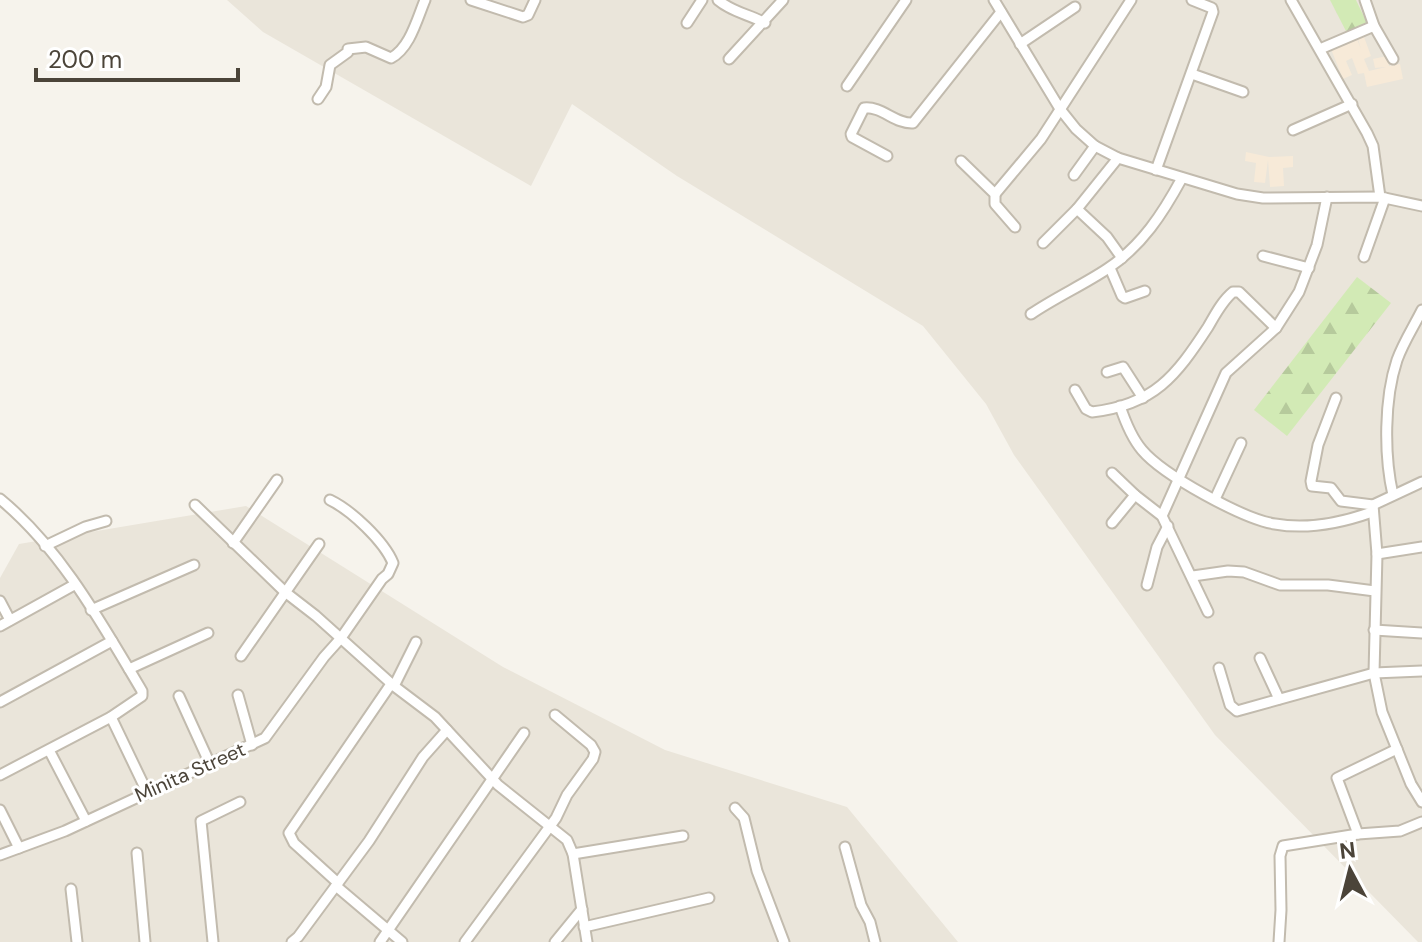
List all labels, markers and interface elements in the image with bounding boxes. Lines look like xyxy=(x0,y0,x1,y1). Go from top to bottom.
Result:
scale bar xyxy=(36,32,238,82)
text: 200 m xyxy=(48,44,122,75)
street label: Minita Street xyxy=(131,736,250,808)
north arrow xyxy=(1310,830,1390,910)
text: N xyxy=(1338,835,1357,866)

